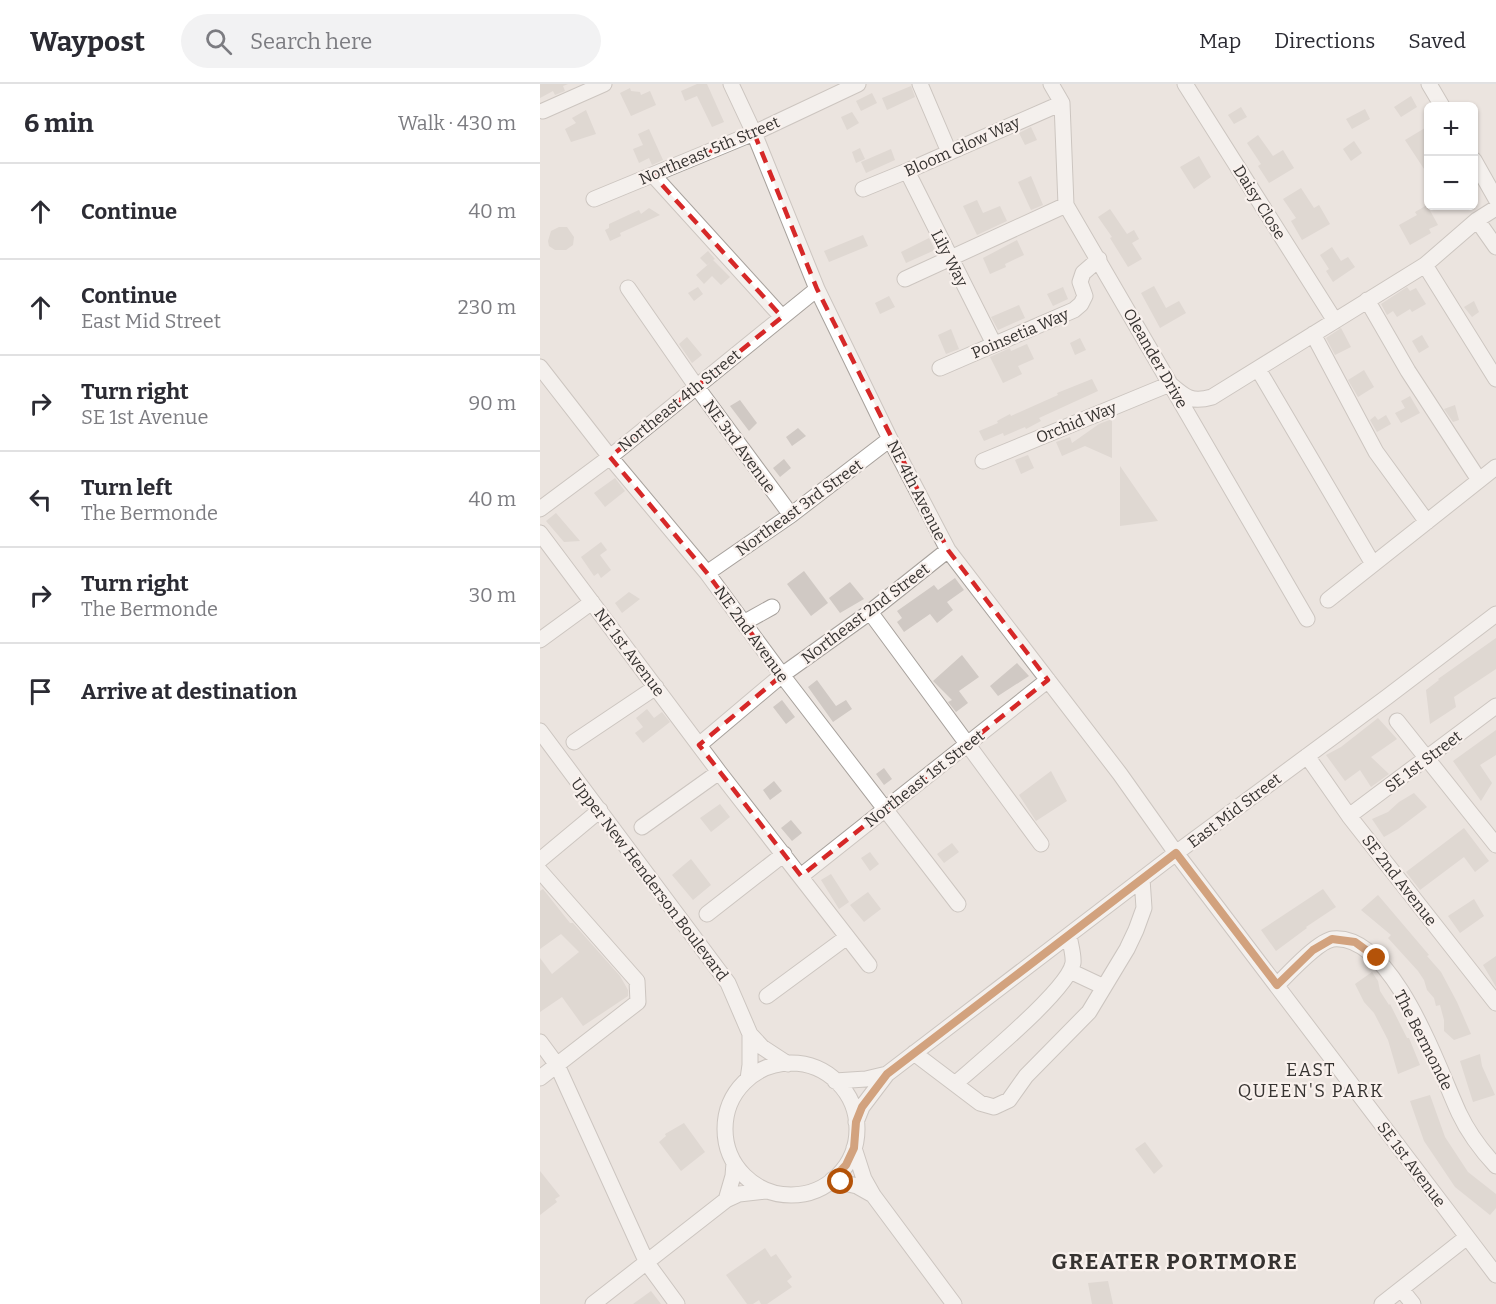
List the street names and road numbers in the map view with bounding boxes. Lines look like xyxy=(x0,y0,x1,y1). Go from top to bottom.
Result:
street label: Northeast 5th Street xyxy=(636,112,783,189)
street label: Bloom Glow Way xyxy=(901,112,1023,180)
street label: Daisy Close xyxy=(1229,162,1290,243)
street label: Lily Way xyxy=(927,227,972,290)
street label: Poinsetia Way xyxy=(969,304,1072,362)
street label: Oleander Drive xyxy=(1119,305,1192,412)
street label: Northeast 4th Street xyxy=(614,345,744,456)
street label: NE 3rd Avenue xyxy=(700,396,780,496)
street label: Orchid Way xyxy=(1033,397,1120,447)
street label: NE 4th Avenue xyxy=(883,437,950,544)
street label: Northeast 3rd Street xyxy=(732,455,866,560)
street label: Northeast 2nd Street xyxy=(798,559,933,668)
street label: NE 2nd Avenue xyxy=(711,583,793,686)
street label: NE 1st Avenue xyxy=(590,605,669,700)
street label: Northeast 1st Street xyxy=(861,726,988,831)
street label: SE 1st Street xyxy=(1381,726,1465,796)
street label: East Mid Street xyxy=(1184,769,1285,852)
street label: Upper New Henderson Boulevard xyxy=(567,774,732,985)
street label: SE 2nd Avenue xyxy=(1358,831,1441,930)
street label: The Bermonde xyxy=(1390,987,1457,1093)
street label: SE 1st Avenue xyxy=(1373,1118,1450,1211)

